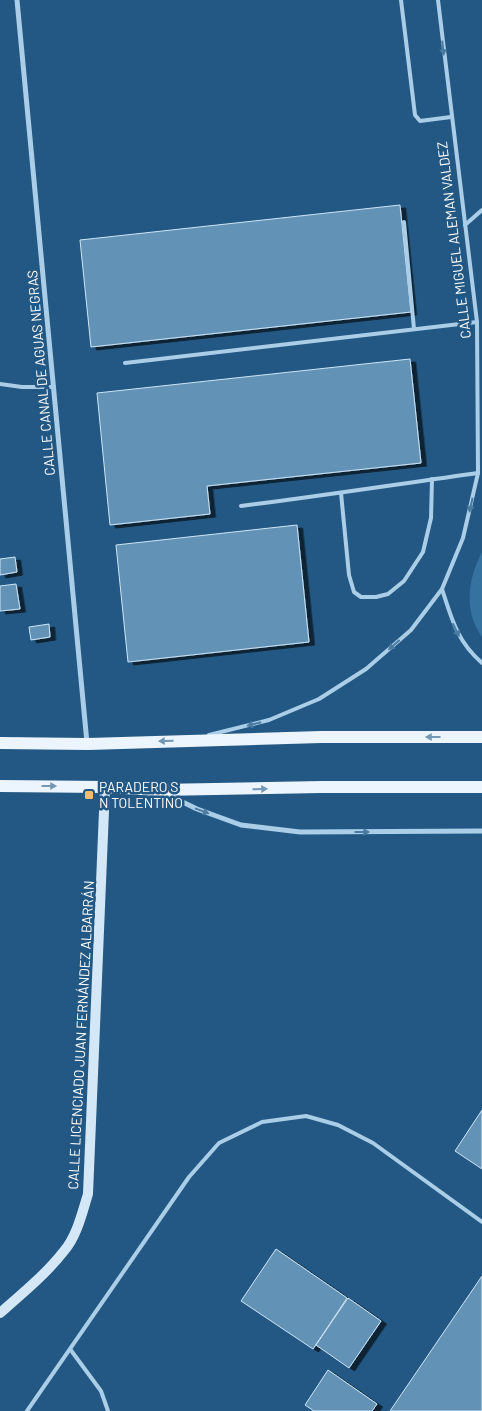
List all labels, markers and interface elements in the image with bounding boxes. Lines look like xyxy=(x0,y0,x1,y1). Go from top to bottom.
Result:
one-way arrow xyxy=(439,41,447,57)
street label: CALLE MIGUEL ALEMAN VALDEZ xyxy=(433,140,474,340)
street label: CALLE CANAL DE AGUAS NEGRAS xyxy=(23,270,58,476)
one-way arrow xyxy=(467,498,475,513)
one-way arrow xyxy=(452,623,460,637)
one-way arrow xyxy=(388,639,401,650)
one-way arrow xyxy=(247,720,262,728)
one-way arrow xyxy=(425,733,441,741)
one-way arrow xyxy=(158,737,174,745)
place label: PARADERO S N TOLENTINO xyxy=(99,778,183,811)
one-way arrow xyxy=(41,783,57,791)
one-way arrow xyxy=(252,784,268,792)
marker: PARADERO S N TOLENTINO xyxy=(83,789,95,801)
one-way arrow xyxy=(195,808,210,815)
one-way arrow xyxy=(354,828,370,836)
street label: CALLE LICENCIADO JUAN FERNÁNDEZ ALBARRÁN xyxy=(64,880,97,1190)

